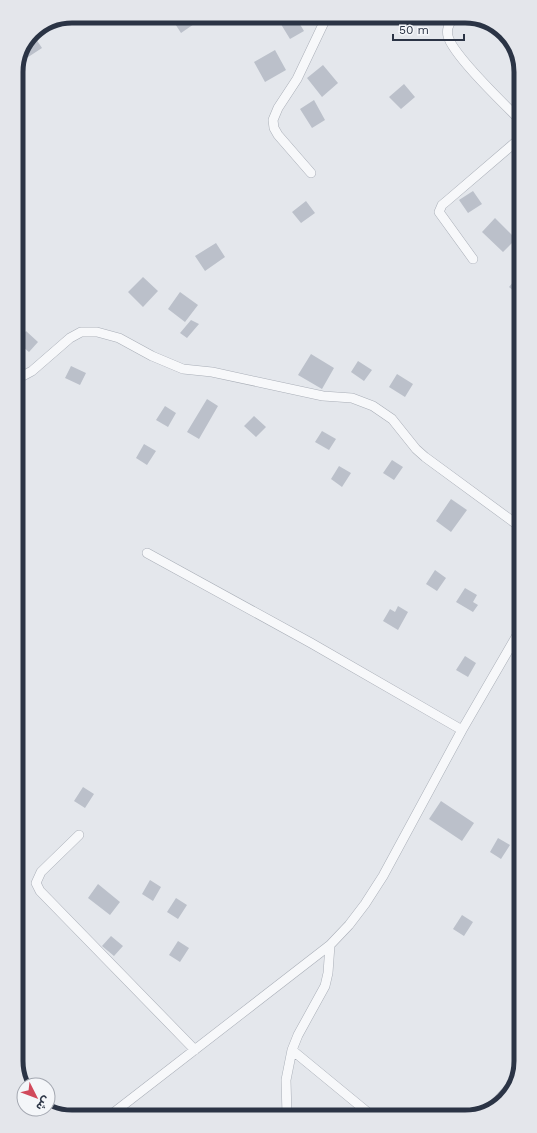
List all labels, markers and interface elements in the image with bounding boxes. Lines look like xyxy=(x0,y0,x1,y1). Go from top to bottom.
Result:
scale bar xyxy=(393,16,464,42)
text: 50 m xyxy=(399,23,429,37)
north arrow xyxy=(16,1077,56,1117)
text: ش xyxy=(33,1093,53,1113)

